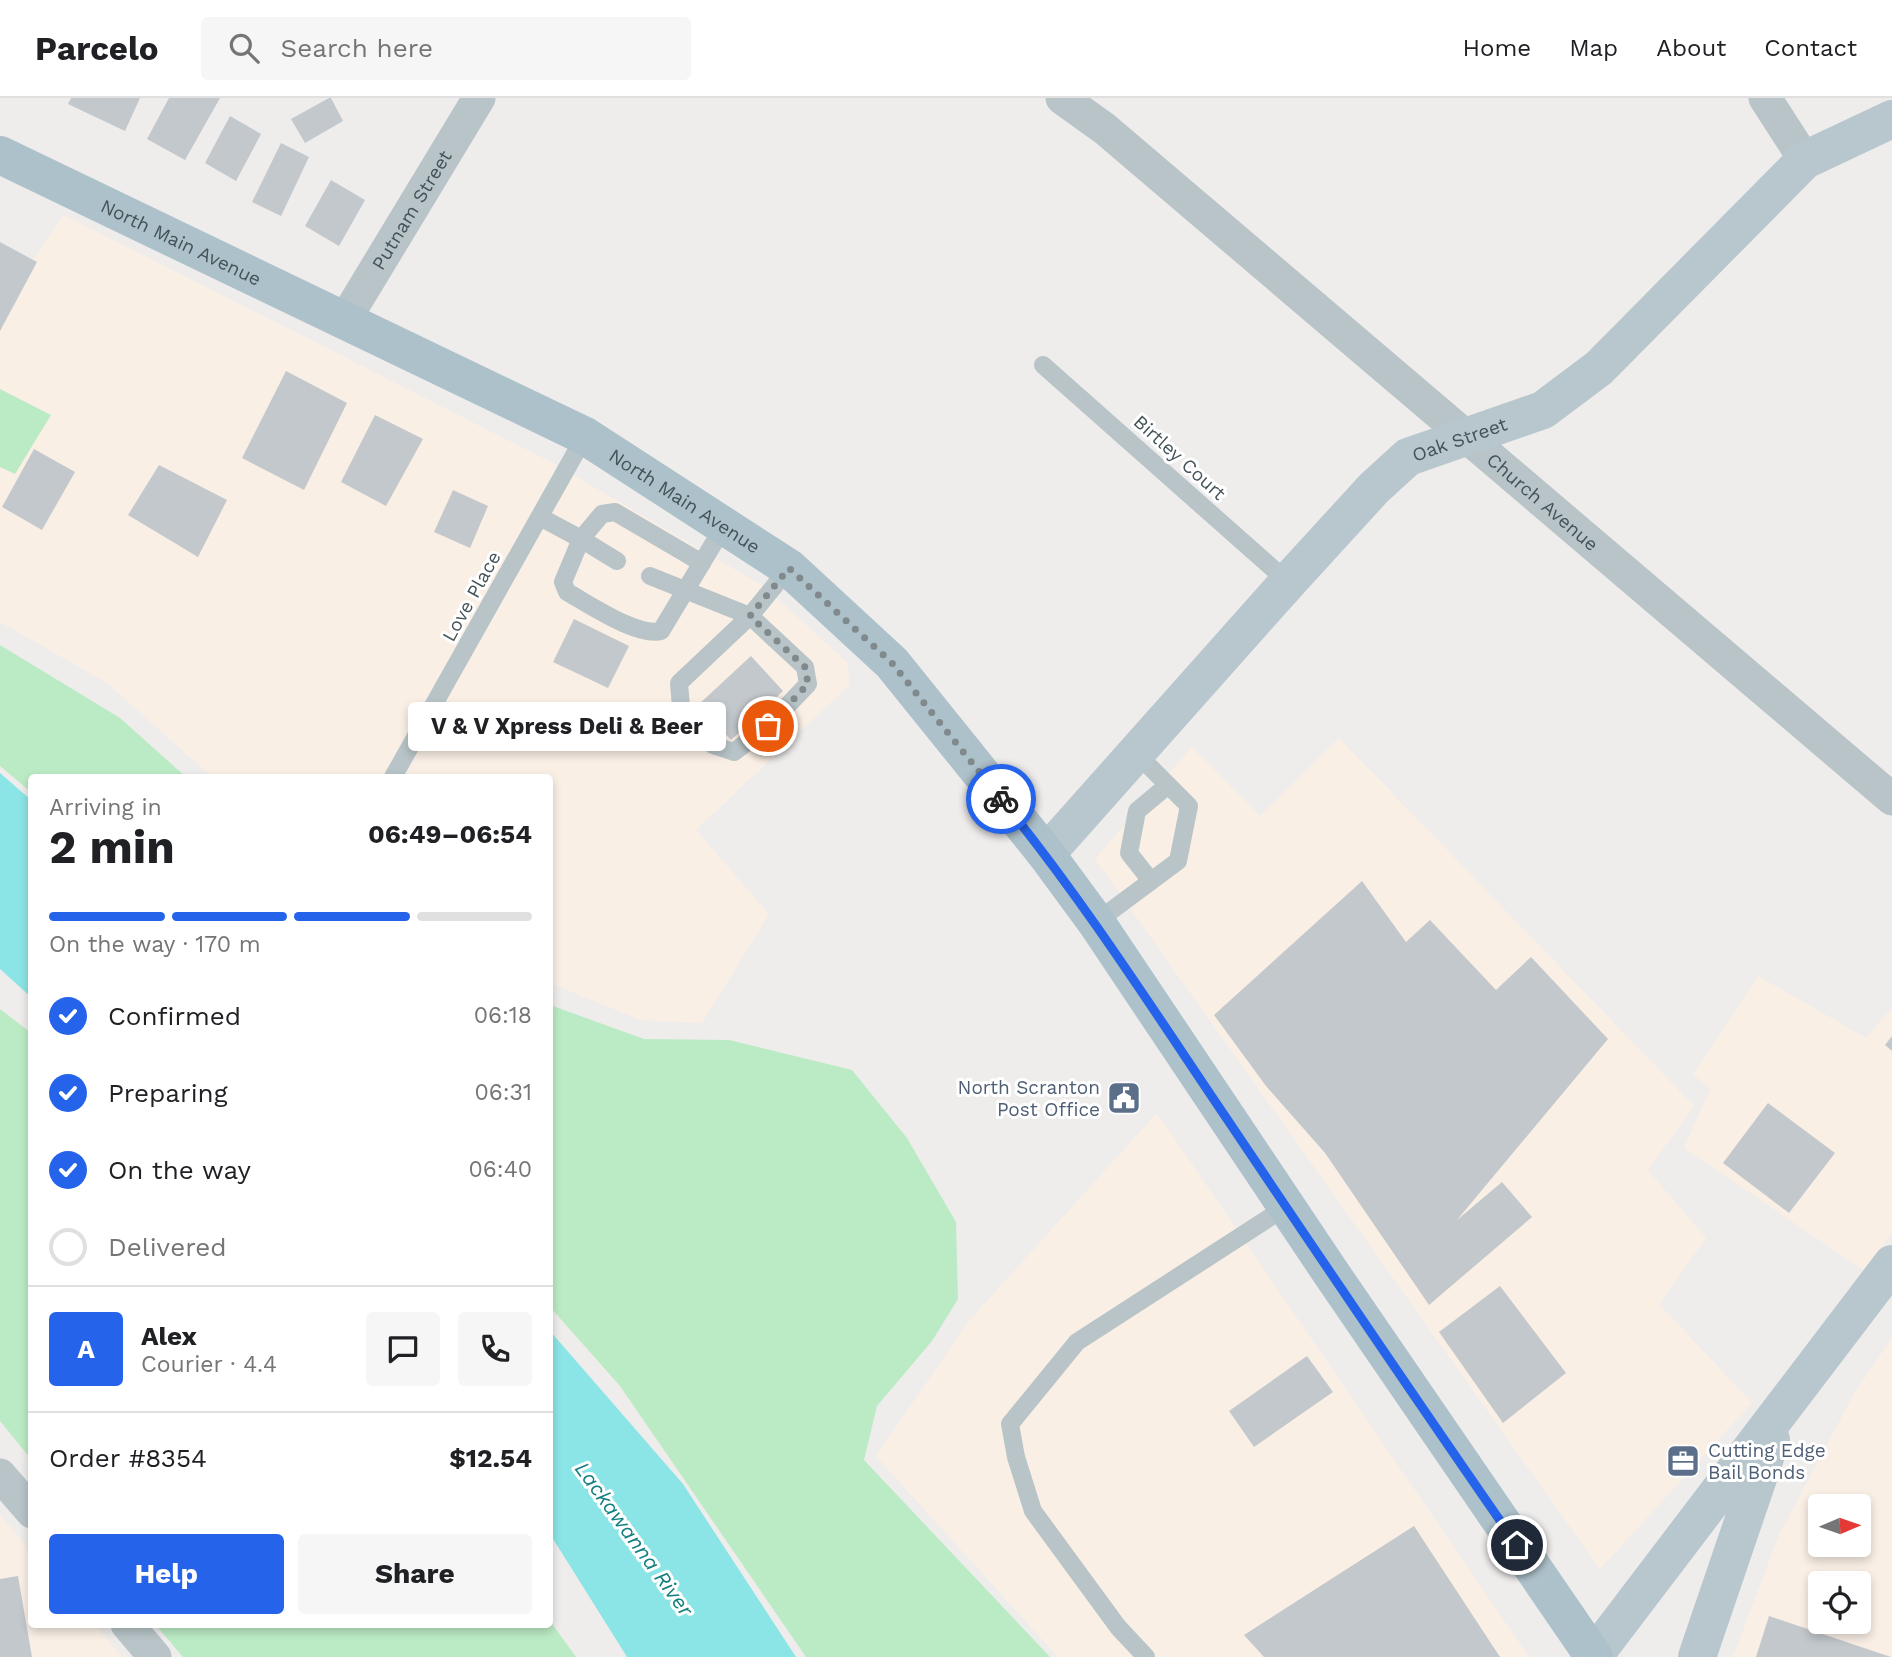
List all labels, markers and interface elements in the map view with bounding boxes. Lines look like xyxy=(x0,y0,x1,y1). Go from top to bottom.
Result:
search box xyxy=(201,17,691,80)
text: Parcelo xyxy=(35,29,159,68)
icon: search xyxy=(225,29,263,67)
text: Search here xyxy=(281,33,433,63)
text: Home xyxy=(1463,34,1531,62)
text: Map xyxy=(1569,34,1618,62)
text: About xyxy=(1656,34,1726,62)
text: Contact xyxy=(1764,34,1857,62)
street label: Putnam Street xyxy=(367,146,457,274)
street label: North Main Avenue xyxy=(97,194,265,291)
street label: Birtley Court xyxy=(1129,410,1230,505)
street label: Oak Street xyxy=(1409,412,1510,467)
street label: North Main Avenue xyxy=(605,444,764,558)
street label: Church Avenue xyxy=(1482,448,1603,556)
street label: Love Place xyxy=(437,547,506,645)
pin xyxy=(738,696,798,756)
callout: V & V Xpress Deli & Beer xyxy=(407,702,726,750)
icon: bag xyxy=(749,707,787,745)
text: V & V Xpress Deli & Beer xyxy=(431,713,703,740)
courier xyxy=(966,764,1036,834)
icon: bike xyxy=(982,780,1020,818)
text: Arriving in xyxy=(49,794,162,821)
text: 06:49–06:54 xyxy=(368,819,532,849)
text: 2 min xyxy=(49,820,175,874)
text: On the way · 170 m xyxy=(49,931,261,958)
icon: check xyxy=(49,997,87,1035)
text: Confirmed xyxy=(108,1001,241,1031)
text: 06:18 xyxy=(474,1002,532,1029)
icon: check xyxy=(49,1074,87,1112)
place label: North Scranton Post Office xyxy=(958,1076,1100,1121)
text: Preparing xyxy=(108,1078,228,1108)
text: 06:31 xyxy=(475,1079,532,1106)
public building icon: North Scranton Post Office xyxy=(1105,1079,1143,1117)
icon: check xyxy=(49,1151,87,1189)
text: On the way xyxy=(108,1155,251,1185)
text: 06:40 xyxy=(469,1156,532,1183)
text: Delivered xyxy=(108,1232,227,1262)
button: chat xyxy=(366,1312,440,1386)
button: phone xyxy=(458,1312,532,1386)
text: Alex xyxy=(141,1321,197,1351)
text: A xyxy=(77,1334,95,1364)
text: Courier · 4.4 xyxy=(141,1351,277,1378)
place label: Cutting Edge Bail Bonds xyxy=(1708,1439,1826,1484)
office icon: Cutting Edge Bail Bonds xyxy=(1664,1442,1702,1480)
text: Order #8354 xyxy=(49,1443,207,1473)
text: $12.54 xyxy=(449,1443,532,1473)
water label: Lackawanna River xyxy=(570,1457,699,1621)
north arrow xyxy=(1808,1494,1871,1558)
map controls xyxy=(1808,1494,1871,1634)
pin xyxy=(1487,1515,1547,1575)
icon: home xyxy=(1498,1526,1536,1564)
button: Help xyxy=(49,1534,284,1614)
button: Share xyxy=(298,1534,532,1614)
button: locate xyxy=(1808,1571,1871,1634)

